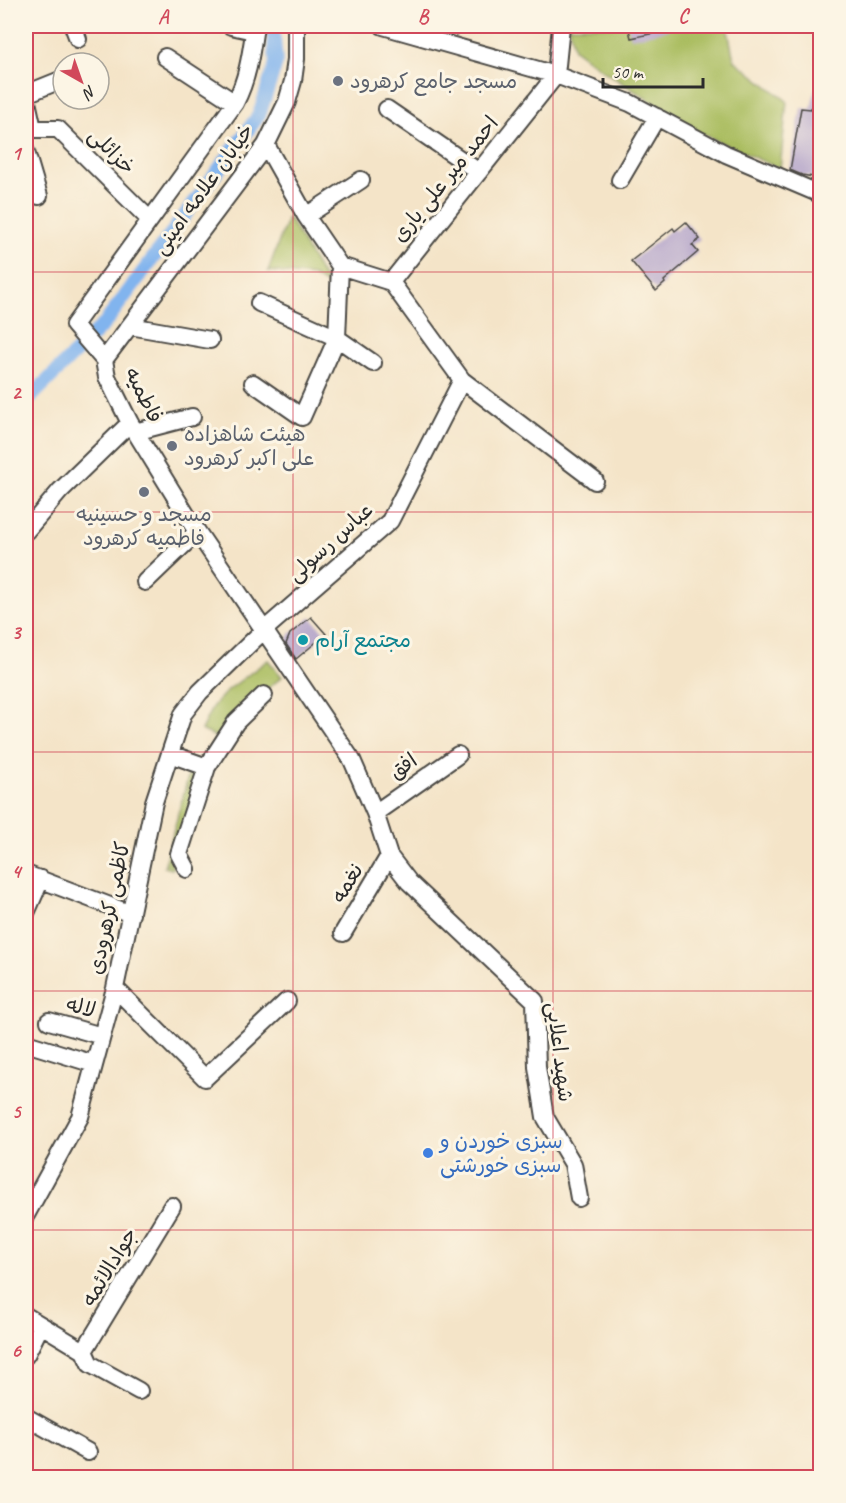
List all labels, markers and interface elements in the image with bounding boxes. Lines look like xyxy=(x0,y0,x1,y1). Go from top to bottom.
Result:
text: A xyxy=(158,4,170,29)
text: B xyxy=(418,4,430,29)
text: C xyxy=(678,4,690,29)
north arrow xyxy=(51,51,111,111)
scale bar xyxy=(603,51,704,89)
text: 50 m xyxy=(612,61,645,83)
place label: مسجد جامع کرهرود xyxy=(350,68,517,96)
marker: مسجد جامع کرهرود xyxy=(331,74,345,88)
text: N xyxy=(77,81,100,105)
street label: احمد میر علی یاری xyxy=(386,111,505,248)
street label: خیابان علامه امینی xyxy=(147,118,260,260)
street label: خزائلی xyxy=(82,122,141,181)
text: 1 xyxy=(12,141,23,166)
street label: فاطمیه xyxy=(119,363,169,427)
text: 2 xyxy=(12,380,23,405)
place label: هیئت شاهزاده علی اکبر کرهرود xyxy=(184,421,314,472)
marker: هیئت شاهزاده علی اکبر کرهرود xyxy=(165,439,179,453)
marker: مسجد و حسینیه فاطمیه کرهرود xyxy=(137,485,151,499)
street label: عباس رسولی xyxy=(282,497,379,588)
place label: مسجد و حسینیه فاطمیه کرهرود xyxy=(76,501,212,551)
text: 3 xyxy=(12,620,23,645)
place label: مجتمع آرام xyxy=(315,627,411,656)
marker: مجتمع آرام xyxy=(296,633,310,647)
street label: افق xyxy=(384,747,422,785)
street label: کاظمی کرهرودی xyxy=(82,839,137,977)
text: 4 xyxy=(12,859,24,884)
street label: نغمه xyxy=(325,859,369,907)
street label: لاله xyxy=(63,991,99,1023)
street label: شهید اعلایی xyxy=(540,1001,579,1104)
text: 5 xyxy=(12,1099,23,1124)
place label: سبزی خوردن و سبزی خورشتی xyxy=(438,1128,563,1179)
marker: سبزی خوردن و سبزی خورشتی xyxy=(421,1146,435,1160)
street label: جوادالائمه xyxy=(75,1223,143,1311)
text: 6 xyxy=(11,1338,22,1363)

